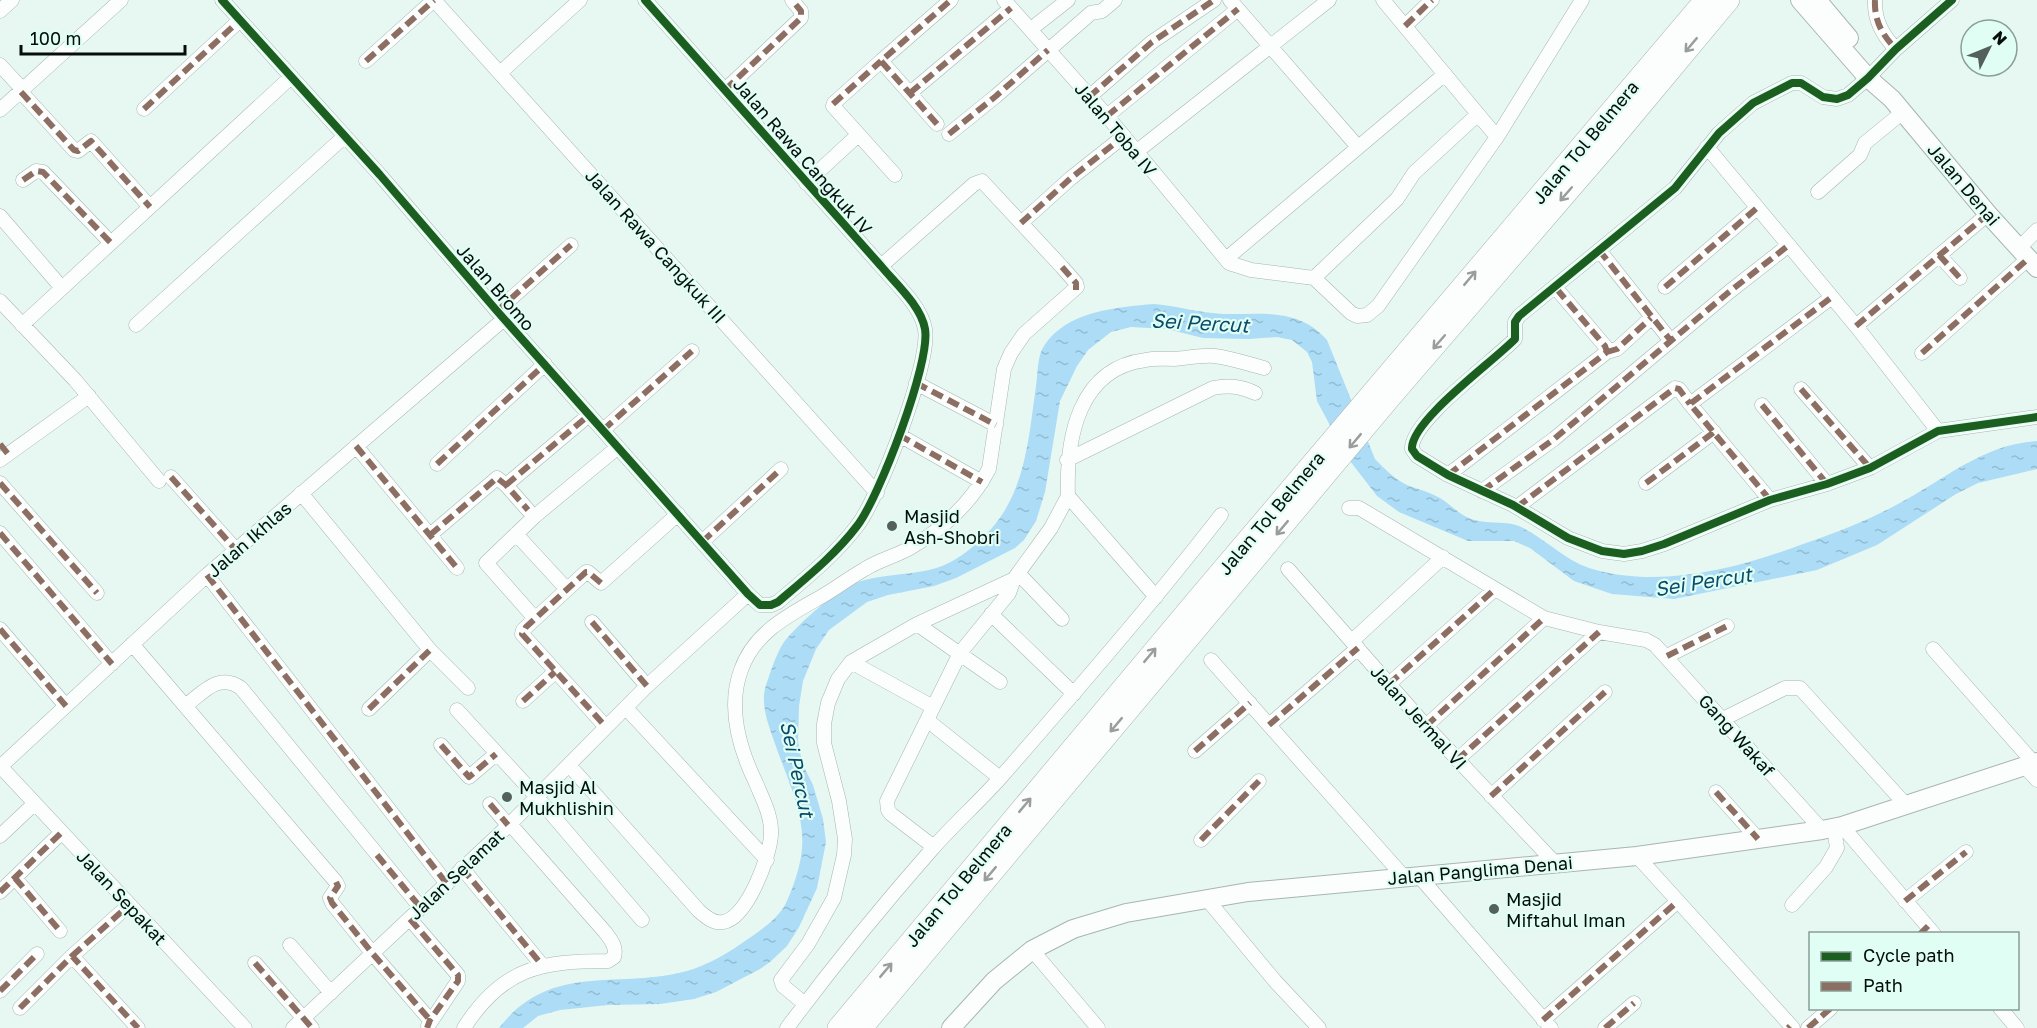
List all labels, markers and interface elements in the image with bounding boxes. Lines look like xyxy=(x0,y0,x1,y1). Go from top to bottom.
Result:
scale bar xyxy=(21,18,184,56)
north arrow xyxy=(1959,18,2019,78)
text: N xyxy=(1989,26,2011,49)
text: 100 m xyxy=(30,27,81,49)
one-way arrow xyxy=(1685,37,1698,53)
street label: Jalan Rawa Cangkuk IV xyxy=(729,73,877,239)
street label: Jalan Tol Belmera xyxy=(1527,76,1643,208)
street label: Jalan Toba IV xyxy=(1070,78,1162,180)
street label: Jalan Denai xyxy=(1923,138,2005,230)
street label: Jalan Rawa Cangkuk III xyxy=(581,164,731,328)
one-way arrow xyxy=(1559,186,1573,201)
street label: Jalan Bromo xyxy=(452,239,540,335)
one-way arrow xyxy=(1463,270,1476,286)
water label: Sei Percut xyxy=(1151,307,1251,337)
one-way arrow xyxy=(1432,334,1446,349)
one-way arrow xyxy=(1348,432,1361,448)
street label: Jalan Tol Belmera xyxy=(1213,447,1329,579)
street label: Jalan Ikhlas xyxy=(203,497,295,581)
place label: Masjid Ash-Shobri xyxy=(904,505,1000,548)
marker: Masjid Ash-Shobri xyxy=(885,519,899,533)
one-way arrow xyxy=(1275,520,1289,535)
water label: Sei Percut xyxy=(1653,561,1755,601)
one-way arrow xyxy=(1144,647,1157,663)
street label: Jalan Jermal VI xyxy=(1366,660,1472,774)
street label: Gang Wakaf xyxy=(1694,689,1780,781)
one-way arrow xyxy=(1109,717,1122,733)
water label: Sei Percut xyxy=(776,719,820,821)
place label: Masjid Al Mukhlishin xyxy=(519,776,614,819)
marker: Masjid Al Mukhlishin xyxy=(500,790,514,804)
one-way arrow xyxy=(1018,798,1032,813)
street label: Jalan Tol Belmera xyxy=(900,819,1016,951)
street label: Jalan Selamat xyxy=(404,824,508,924)
street label: Jalan Sepakat xyxy=(72,845,172,949)
street label: Jalan Panglima Denai xyxy=(1386,851,1574,889)
one-way arrow xyxy=(983,866,997,881)
place label: Masjid Miftahul Iman xyxy=(1506,888,1625,931)
marker: Masjid Miftahul Iman xyxy=(1487,902,1501,916)
legend xyxy=(1809,932,2019,1010)
text: Cycle path xyxy=(1863,944,1955,966)
one-way arrow xyxy=(880,962,893,978)
text: Path xyxy=(1863,974,1903,996)

